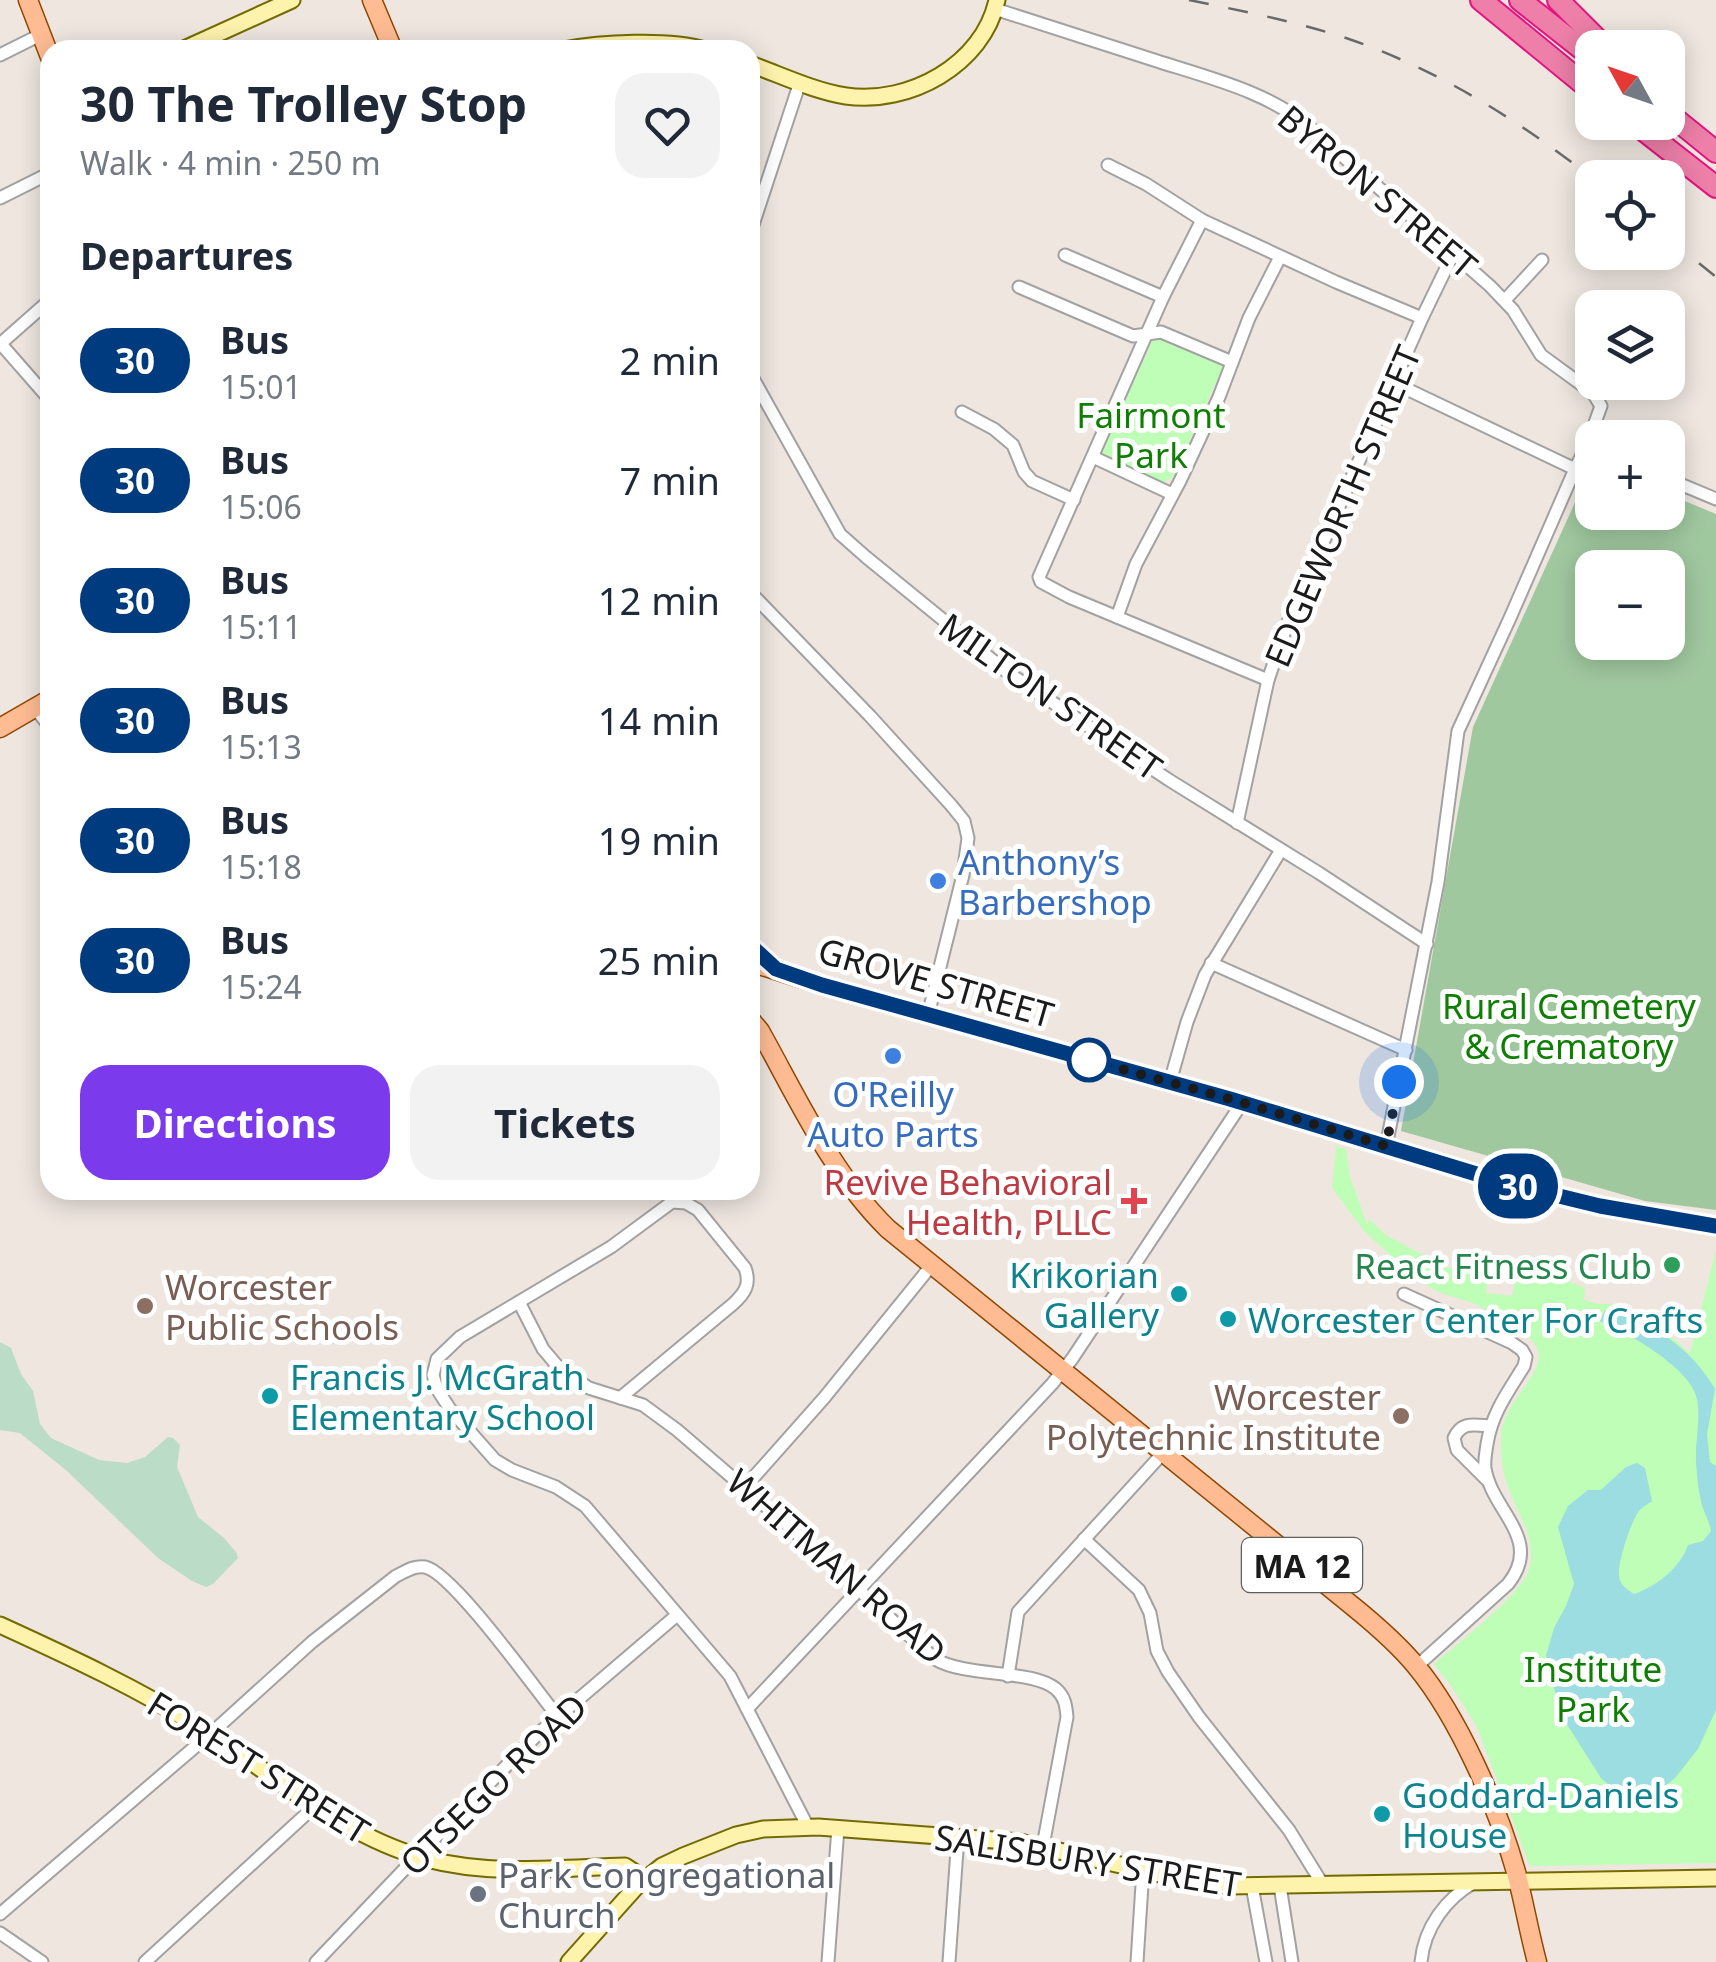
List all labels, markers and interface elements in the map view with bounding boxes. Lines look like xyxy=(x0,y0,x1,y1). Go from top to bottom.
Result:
north arrow xyxy=(1575,30,1685,140)
map controls xyxy=(1575,30,1685,660)
text: 30 The Trolley Stop xyxy=(80,71,527,136)
button: heart xyxy=(615,73,720,178)
street label: BYRON STREET xyxy=(1269,94,1488,288)
text: Walk · 4 min · 250 m xyxy=(80,141,381,184)
button: locate xyxy=(1575,160,1685,270)
text: Departures xyxy=(80,229,293,281)
button: layers xyxy=(1575,290,1685,400)
text: Bus xyxy=(220,313,289,365)
text: 2 min xyxy=(620,334,720,386)
text: 30 xyxy=(115,337,155,384)
street label: EDGEWORTH STREET xyxy=(1253,338,1431,674)
text: 15:01 xyxy=(220,365,302,408)
park label: Fairmont Park xyxy=(1076,391,1226,478)
button: + xyxy=(1575,420,1685,530)
text: Bus xyxy=(220,433,289,485)
text: 7 min xyxy=(620,454,720,506)
text: 30 xyxy=(115,457,155,504)
text: 15:06 xyxy=(220,485,302,528)
button: − xyxy=(1575,550,1685,660)
text: Bus xyxy=(220,553,289,605)
text: 12 min xyxy=(598,574,720,626)
text: 30 xyxy=(115,577,155,624)
street label: MILTON STREET xyxy=(930,602,1172,791)
text: 15:11 xyxy=(220,605,302,648)
text: Bus xyxy=(220,673,289,725)
text: 14 min xyxy=(598,694,720,746)
text: 30 xyxy=(115,697,155,744)
text: 15:13 xyxy=(220,725,302,768)
text: Bus xyxy=(220,793,289,845)
text: 19 min xyxy=(598,814,720,866)
text: 30 xyxy=(115,817,155,864)
place label: Anthony’s Barbershop xyxy=(958,838,1152,925)
text: 15:18 xyxy=(220,845,302,888)
marker: Anthony’s Barbershop xyxy=(927,870,949,892)
text: Bus xyxy=(220,913,289,965)
street label: GROVE STREET xyxy=(813,926,1060,1038)
text: 25 min xyxy=(598,934,720,986)
text: 30 xyxy=(115,937,155,984)
text: 15:24 xyxy=(220,965,302,1008)
park label: Rural Cemetery & Crematory xyxy=(1442,982,1696,1069)
unlabelled marker xyxy=(1068,1039,1110,1081)
marker: O'Reilly Auto Parts xyxy=(882,1045,904,1067)
your location xyxy=(1374,1057,1424,1107)
button: Directions xyxy=(80,1065,390,1180)
button: Tickets xyxy=(410,1065,720,1180)
place label: O'Reilly Auto Parts xyxy=(807,1070,979,1157)
line badge: 30 xyxy=(1473,1154,1563,1218)
place label: Revive Behavioral Health, PLLC xyxy=(824,1158,1112,1245)
text: 30 xyxy=(1498,1163,1538,1210)
marker: Revive Behavioral Health, PLLC xyxy=(1121,1188,1147,1214)
place label: React Fitness Club xyxy=(1354,1242,1652,1289)
place label: Krikorian Gallery xyxy=(1009,1251,1159,1338)
marker: React Fitness Club xyxy=(1661,1254,1683,1276)
place label: Worcester Public Schools xyxy=(165,1263,399,1350)
marker: Krikorian Gallery xyxy=(1168,1283,1190,1305)
marker: Worcester Public Schools xyxy=(134,1295,156,1317)
place label: Worcester Center For Crafts xyxy=(1248,1296,1703,1343)
marker: Worcester Center For Crafts xyxy=(1217,1308,1239,1330)
place label: Francis J. McGrath Elementary School xyxy=(290,1353,595,1440)
place label: Worcester Polytechnic Institute xyxy=(1046,1373,1381,1460)
marker: Francis J. McGrath Elementary School xyxy=(259,1385,281,1407)
marker: Worcester Polytechnic Institute xyxy=(1390,1405,1412,1427)
street label: WHITMAN ROAD xyxy=(717,1458,957,1674)
road number: MA 12 xyxy=(1242,1538,1362,1592)
park label: Institute Park xyxy=(1524,1645,1662,1732)
street label: FOREST STREET xyxy=(139,1680,379,1854)
street label: OTSEGO ROAD xyxy=(389,1683,597,1885)
place label: Goddard-Daniels House xyxy=(1402,1771,1679,1858)
marker: Goddard-Daniels House xyxy=(1371,1803,1393,1825)
street label: SALISBURY STREET xyxy=(932,1813,1245,1907)
place label: Park Congregational Church xyxy=(498,1851,835,1938)
marker: Park Congregational Church xyxy=(467,1883,489,1905)

